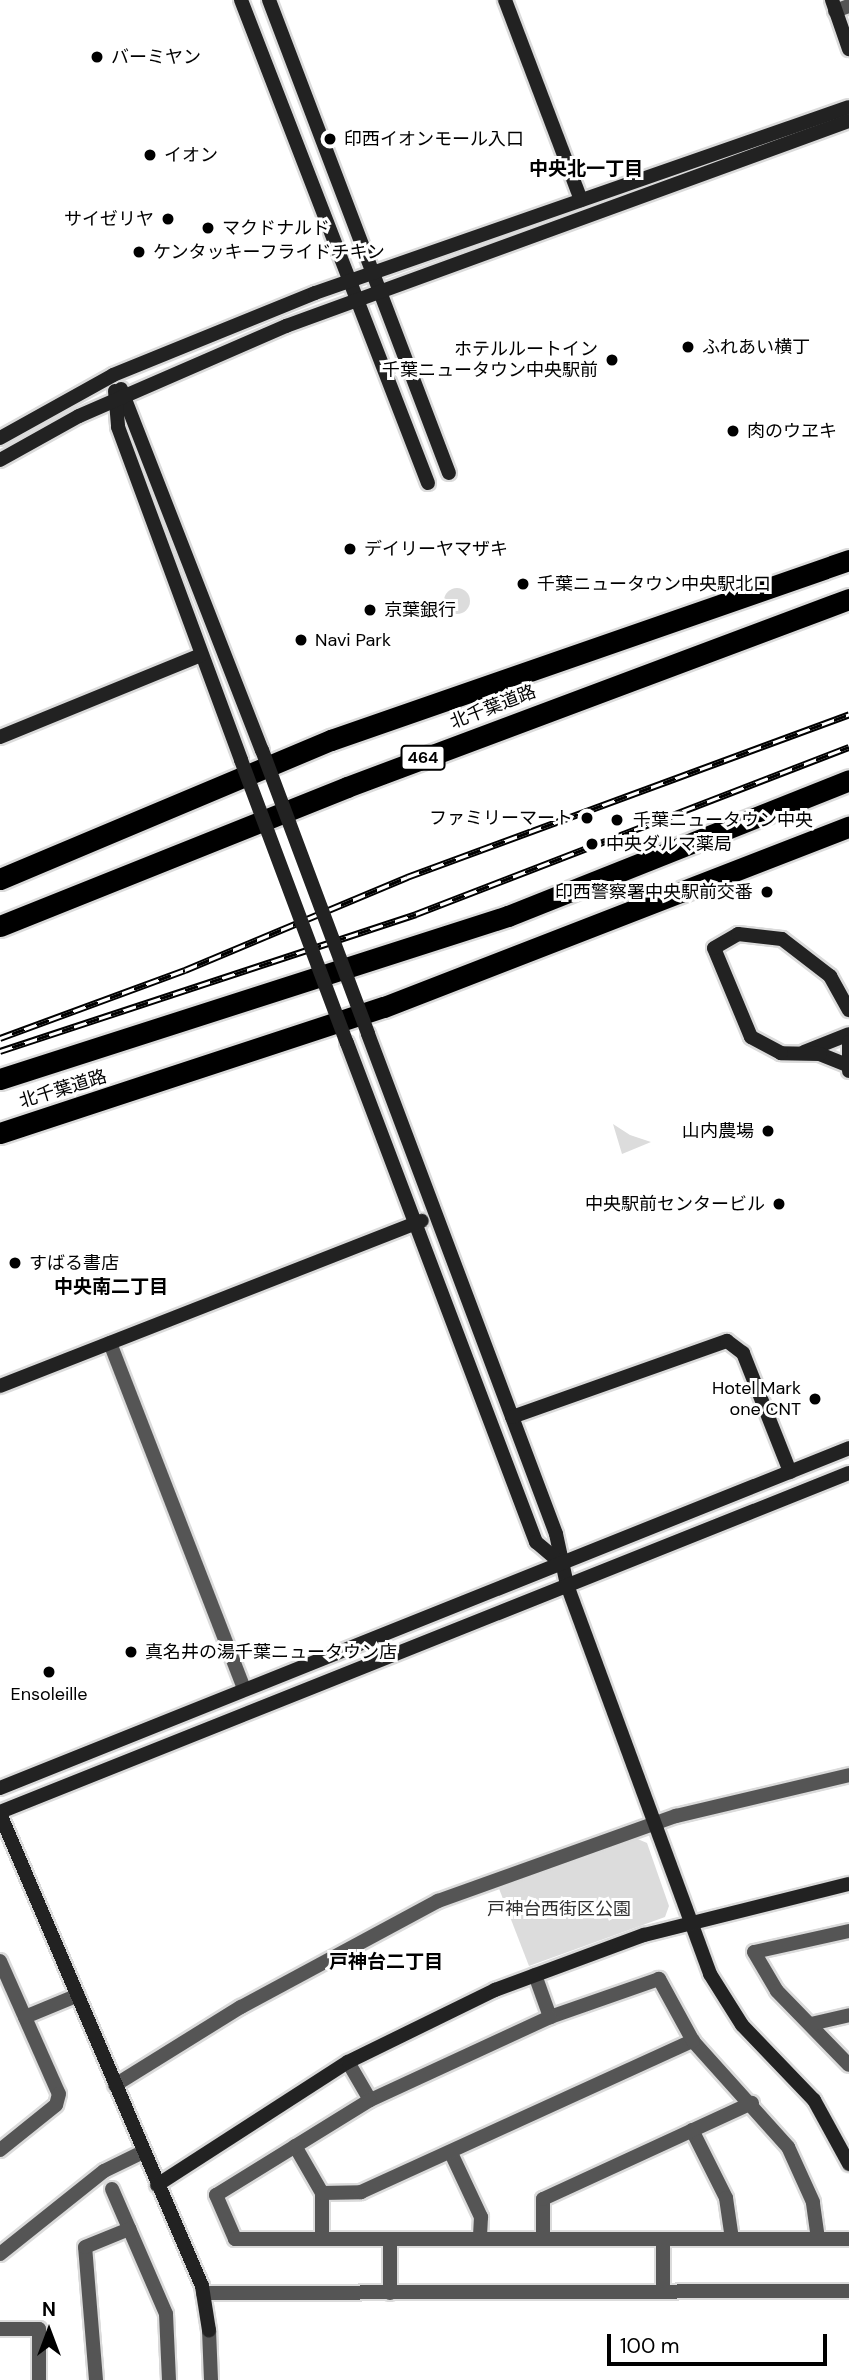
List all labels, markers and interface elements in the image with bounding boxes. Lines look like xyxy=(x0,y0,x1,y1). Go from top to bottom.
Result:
place label: バーミヤン xyxy=(111,46,201,68)
marker: バーミヤン xyxy=(89,49,105,65)
place label: 印西イオンモール入口 xyxy=(344,128,524,150)
marker: 印西イオンモール入口 xyxy=(322,131,338,147)
place label: イオン xyxy=(164,144,218,166)
marker: イオン xyxy=(142,147,158,163)
district label: 中央北一丁目 xyxy=(529,158,643,180)
place label: サイゼリヤ xyxy=(64,208,154,230)
marker: サイゼリヤ xyxy=(160,211,176,227)
place label: マクドナルド xyxy=(222,217,330,239)
marker: マクドナルド xyxy=(200,220,216,236)
place label: ケンタッキーフライドチキン xyxy=(153,241,387,263)
marker: ケンタッキーフライドチキン xyxy=(131,244,147,260)
place label: ふれあい横丁 xyxy=(702,336,810,358)
place label: ホテルルートイン 千葉ニュータウン中央駅前 xyxy=(382,339,598,382)
marker: ふれあい横丁 xyxy=(680,339,696,355)
marker: ホテルルートイン 千葉ニュータウン中央駅前 xyxy=(604,352,620,368)
place label: 肉のウヱキ xyxy=(747,420,837,442)
marker: 肉のウヱキ xyxy=(725,423,741,439)
place label: デイリーヤマザキ xyxy=(364,538,508,560)
marker: デイリーヤマザキ xyxy=(342,541,358,557)
place label: 千葉ニュータウン中央駅北口 xyxy=(537,573,771,595)
marker: 千葉ニュータウン中央駅北口 xyxy=(515,576,531,592)
place label: 京葉銀行 xyxy=(384,599,456,621)
marker: 京葉銀行 xyxy=(362,602,378,618)
place label: Navi Park xyxy=(315,629,391,651)
marker: Navi Park xyxy=(293,632,309,648)
street label: 北千葉道路 xyxy=(447,681,539,733)
road number: 464 xyxy=(400,746,446,771)
place label: ファミリーマート xyxy=(429,807,573,829)
place label: 千葉ニュータウン中央 xyxy=(633,809,813,831)
marker: ファミリーマート xyxy=(579,810,595,826)
marker: 千葉ニュータウン中央 xyxy=(607,810,627,830)
place label: 中央ダルマ薬局 xyxy=(606,833,732,855)
marker: 中央ダルマ薬局 xyxy=(584,836,600,852)
place label: 印西警察署中央駅前交番 xyxy=(555,881,753,903)
marker: 印西警察署中央駅前交番 xyxy=(759,884,775,900)
street label: 北千葉道路 xyxy=(17,1066,109,1112)
place label: 山内農場 xyxy=(682,1120,754,1142)
marker: 山内農場 xyxy=(760,1123,776,1139)
place label: 中央駅前センタービル xyxy=(585,1193,765,1215)
marker: 中央駅前センタービル xyxy=(771,1196,787,1212)
place label: すばる書店 xyxy=(29,1252,119,1274)
marker: すばる書店 xyxy=(7,1255,23,1271)
district label: 中央南二丁目 xyxy=(54,1276,168,1298)
place label: Hotel Mark one CNT xyxy=(712,1378,801,1420)
marker: Hotel Mark one CNT xyxy=(807,1391,823,1407)
place label: 真名井の湯千葉ニュータウン店 xyxy=(145,1641,397,1663)
marker: 真名井の湯千葉ニュータウン店 xyxy=(123,1644,139,1660)
marker: Ensoleille xyxy=(41,1664,57,1680)
place label: Ensoleille xyxy=(10,1683,88,1705)
park label: 戸神台西街区公園 xyxy=(487,1898,631,1920)
district label: 戸神台二丁目 xyxy=(329,1951,443,1973)
north arrow xyxy=(14,2296,84,2366)
text: N xyxy=(42,2297,56,2322)
scale bar xyxy=(611,2320,832,2364)
text: 100 m xyxy=(620,2332,680,2360)

